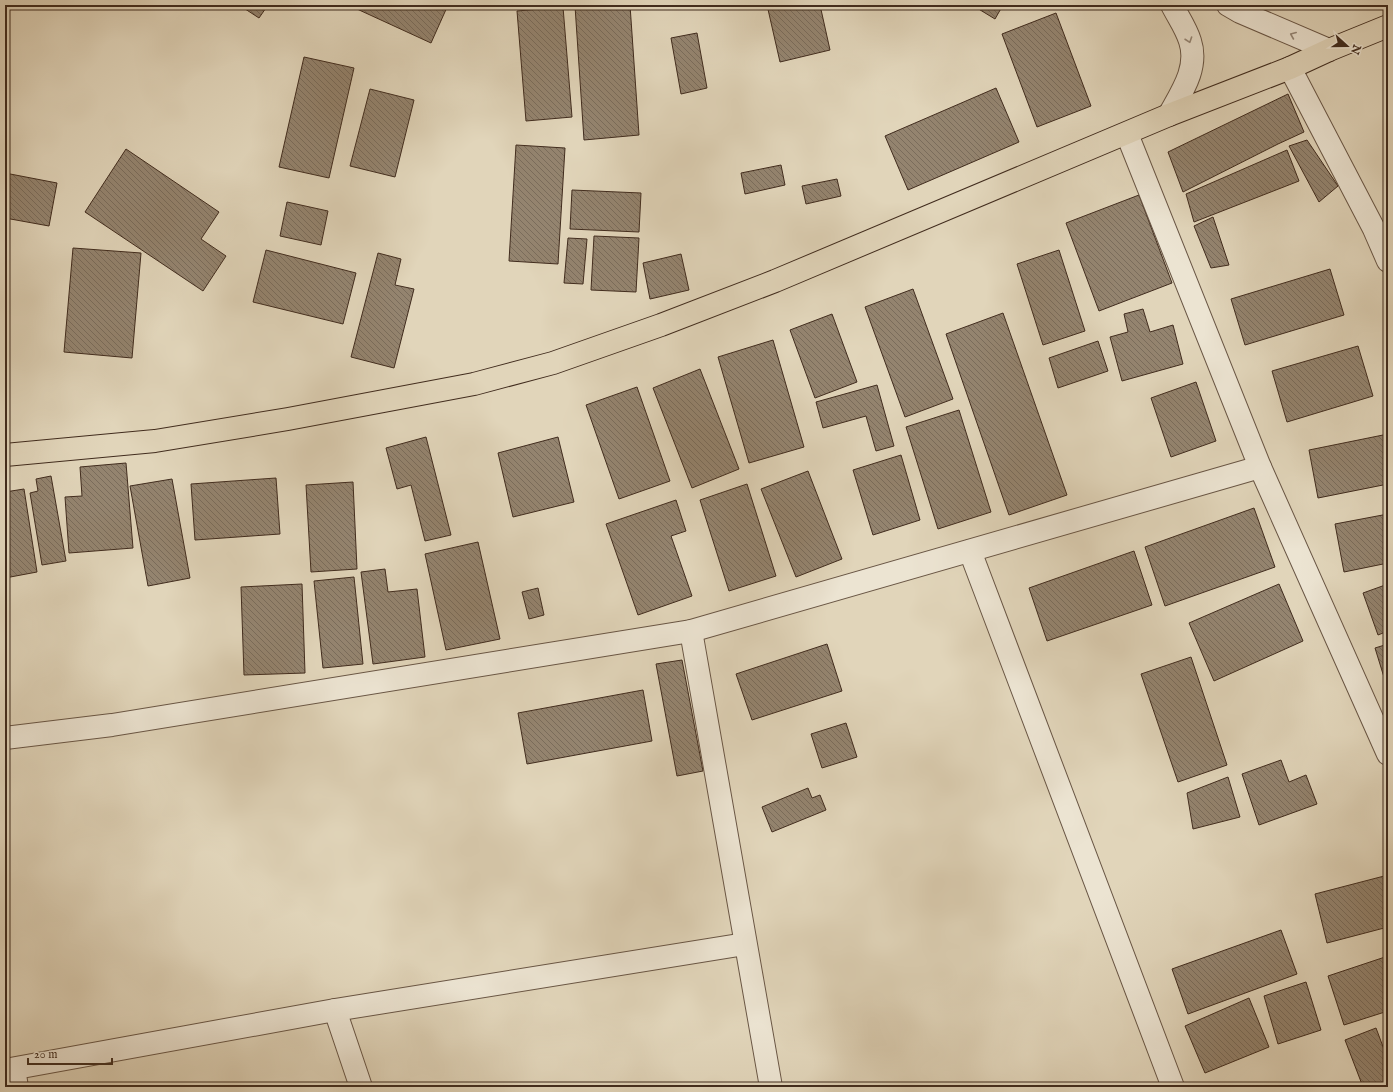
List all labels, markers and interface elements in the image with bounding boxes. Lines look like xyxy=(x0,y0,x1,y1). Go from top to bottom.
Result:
north arrow xyxy=(1327,26,1367,66)
one-way arrow xyxy=(1290,31,1297,39)
one-way arrow xyxy=(1184,36,1193,43)
text: N xyxy=(1347,41,1364,57)
scale bar xyxy=(28,1040,112,1066)
text: 20 m xyxy=(34,1047,57,1062)

